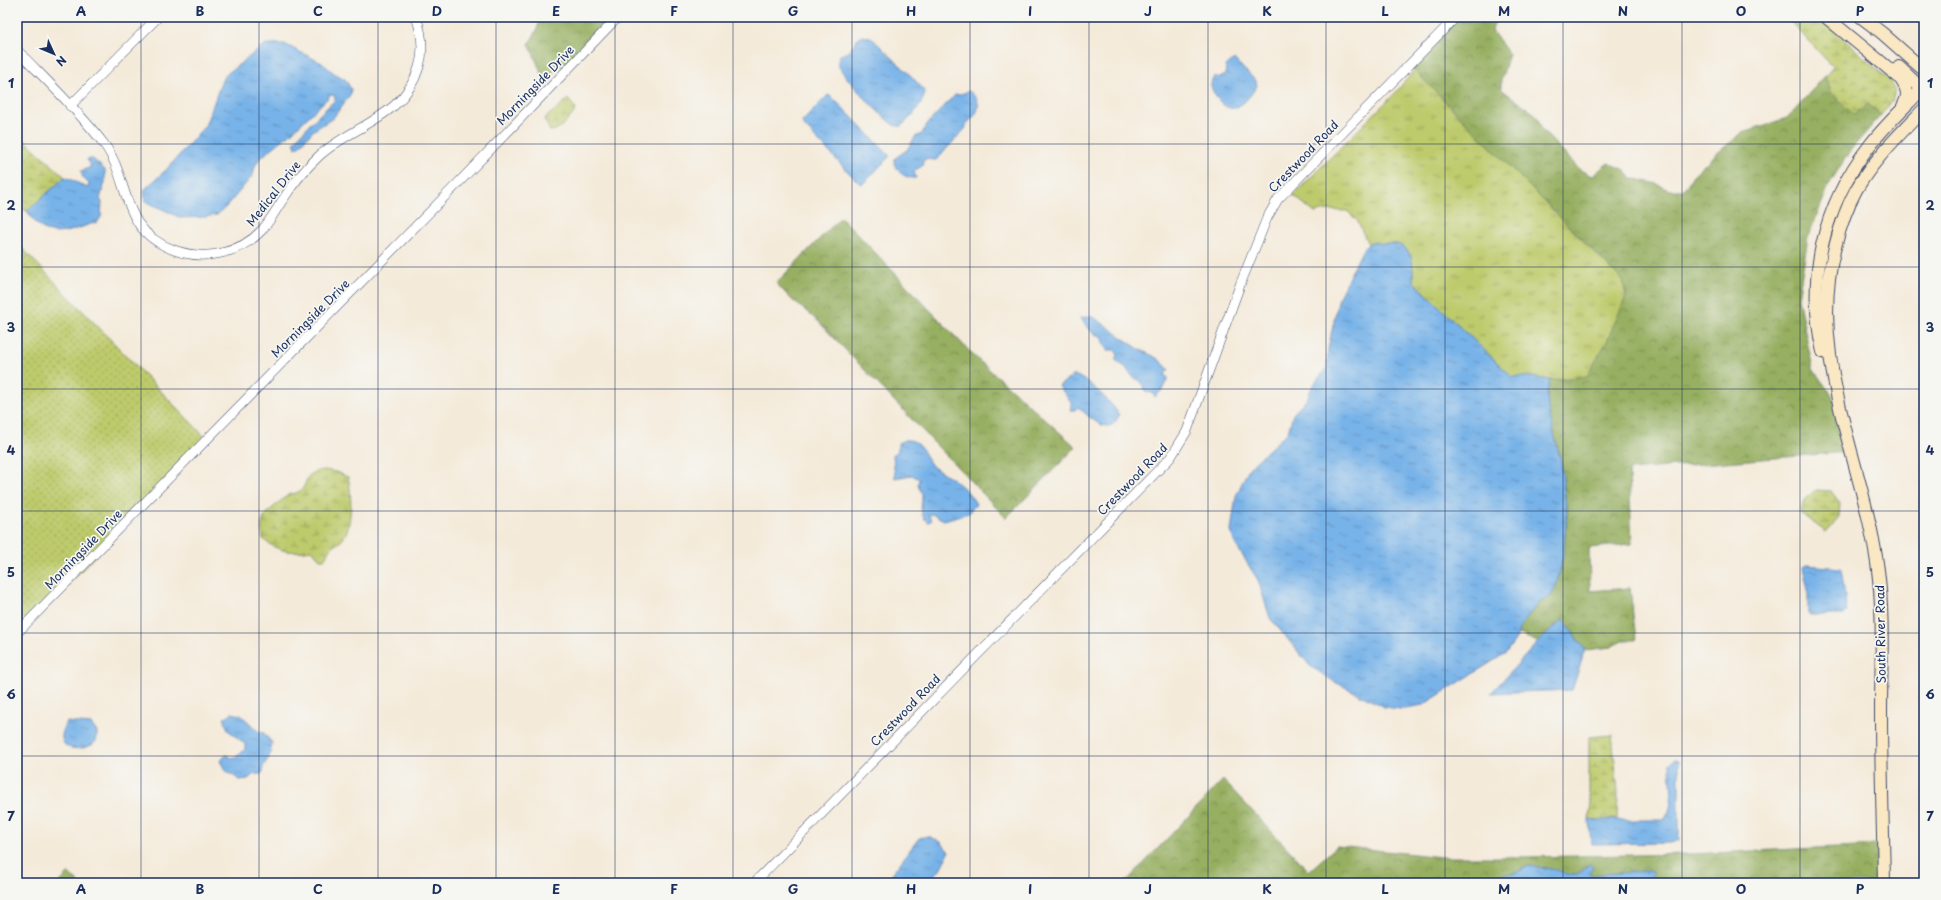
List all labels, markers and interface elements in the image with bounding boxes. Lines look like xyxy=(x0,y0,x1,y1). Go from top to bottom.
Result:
text: A xyxy=(76,1,86,20)
text: B xyxy=(196,1,205,20)
text: C xyxy=(313,1,323,20)
text: D xyxy=(432,1,442,20)
text: E xyxy=(552,1,560,20)
text: F xyxy=(670,1,678,20)
text: G xyxy=(788,1,798,20)
text: H xyxy=(906,1,916,20)
text: I xyxy=(1028,1,1032,20)
text: J xyxy=(1144,1,1152,20)
text: K xyxy=(1262,1,1272,20)
text: L xyxy=(1381,1,1389,20)
text: M xyxy=(1498,1,1510,20)
text: N xyxy=(1618,1,1628,20)
text: O xyxy=(1736,1,1746,20)
text: P xyxy=(1856,1,1865,20)
north arrow xyxy=(34,34,74,74)
street label: Morningside Drive xyxy=(492,41,578,129)
text: N xyxy=(52,52,71,71)
text: 1 xyxy=(8,73,14,92)
text: 1 xyxy=(1927,73,1933,92)
street label: Crestwood Road xyxy=(1264,116,1342,196)
street label: Medical Drive xyxy=(242,156,304,230)
text: 2 xyxy=(6,195,16,214)
text: 2 xyxy=(1925,195,1935,214)
street label: Morningside Drive xyxy=(267,275,353,361)
text: 3 xyxy=(7,317,16,336)
text: 3 xyxy=(1926,317,1935,336)
street label: Crestwood Road xyxy=(1093,439,1171,519)
text: 4 xyxy=(7,440,16,459)
text: 4 xyxy=(1926,440,1935,459)
street label: Morningside Drive xyxy=(40,505,126,593)
text: 5 xyxy=(7,562,15,581)
text: 5 xyxy=(1926,562,1934,581)
street label: South River Road xyxy=(1870,585,1890,683)
street label: Crestwood Road xyxy=(866,670,944,750)
text: 6 xyxy=(6,684,16,703)
text: 6 xyxy=(1925,684,1935,703)
text: 7 xyxy=(7,806,15,825)
text: 7 xyxy=(1926,806,1934,825)
text: A xyxy=(76,879,86,898)
text: B xyxy=(196,879,205,898)
text: C xyxy=(313,879,323,898)
text: D xyxy=(432,879,442,898)
text: E xyxy=(552,879,560,898)
text: F xyxy=(670,879,678,898)
text: G xyxy=(788,879,798,898)
text: H xyxy=(906,879,916,898)
text: I xyxy=(1028,879,1032,898)
text: J xyxy=(1144,879,1152,898)
text: K xyxy=(1262,879,1272,898)
text: L xyxy=(1381,879,1389,898)
text: M xyxy=(1498,879,1510,898)
text: N xyxy=(1618,879,1628,898)
text: O xyxy=(1736,879,1746,898)
text: P xyxy=(1856,879,1865,898)

